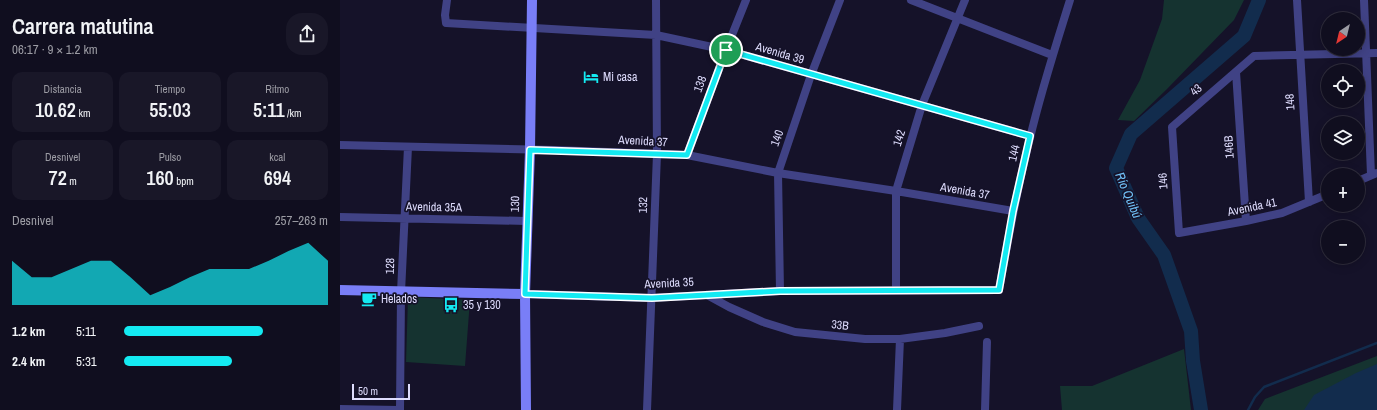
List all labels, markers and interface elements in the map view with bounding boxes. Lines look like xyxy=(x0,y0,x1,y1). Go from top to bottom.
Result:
text: Carrera matutina xyxy=(12,11,154,41)
north arrow xyxy=(1321,12,1365,56)
map controls xyxy=(1321,12,1365,264)
button: share xyxy=(286,13,328,55)
pin xyxy=(709,33,743,67)
street label: Avenida 39 xyxy=(753,38,806,68)
icon: arrive xyxy=(715,39,737,61)
text: 06:17 · 9 × 1.2 km xyxy=(12,41,98,58)
button: locate xyxy=(1321,64,1365,108)
hotel icon: Mi casa xyxy=(582,68,600,86)
place label: Mi casa xyxy=(603,69,638,85)
street label: 138 xyxy=(690,74,710,94)
street label: 43 xyxy=(1187,80,1205,100)
text: Distancia xyxy=(44,82,82,96)
text: Tiempo xyxy=(155,82,185,96)
text: Ritmo xyxy=(265,82,289,96)
street label: 148 xyxy=(1281,93,1299,111)
text: 10.62 xyxy=(35,96,76,123)
text: 55:03 xyxy=(149,96,191,123)
text: 5:11 xyxy=(253,96,285,123)
text: km xyxy=(76,106,90,120)
text: /km xyxy=(285,106,302,120)
button: layers xyxy=(1321,116,1365,160)
street label: 140 xyxy=(767,128,787,148)
street label: 142 xyxy=(889,128,909,148)
street label: Avenida 37 xyxy=(617,132,669,150)
street label: 146B xyxy=(1220,135,1238,159)
street label: 144 xyxy=(1004,143,1024,163)
text: Desnivel xyxy=(45,150,80,164)
text: Pulso xyxy=(159,150,181,164)
text: kcal xyxy=(269,150,285,164)
text: 72 xyxy=(49,164,67,191)
text: 160 xyxy=(146,164,174,191)
text: 694 xyxy=(264,164,291,191)
button: + xyxy=(1321,168,1365,212)
water label: Río Quibú xyxy=(1111,170,1146,221)
street label: 146 xyxy=(1154,172,1172,190)
text: m xyxy=(67,174,77,188)
text: bpm xyxy=(174,174,194,188)
street label: Avenida 37 xyxy=(938,179,991,203)
street label: Avenida 41 xyxy=(1225,194,1278,220)
street label: 130 xyxy=(507,196,523,212)
street label: 132 xyxy=(635,197,651,213)
street label: Avenida 35A xyxy=(405,198,463,215)
text: Desnivel xyxy=(12,212,53,229)
text: 257–263 m xyxy=(275,212,328,229)
button: − xyxy=(1321,220,1365,264)
street label: 128 xyxy=(382,258,398,274)
street label: Avenida 35 xyxy=(643,274,695,292)
cafe icon: Helados xyxy=(360,290,378,308)
place label: Helados xyxy=(381,291,417,307)
bus stop icon: 35 y 130 xyxy=(442,296,460,314)
place label: 35 y 130 xyxy=(463,297,501,313)
street label: 33B xyxy=(830,316,850,334)
text: 1.2 km xyxy=(12,323,45,340)
text: 5:11 xyxy=(76,323,96,340)
text: 2.4 km xyxy=(12,353,45,370)
text: 5:31 xyxy=(76,353,97,370)
scale bar xyxy=(352,382,410,401)
text: 50 m xyxy=(358,384,378,398)

